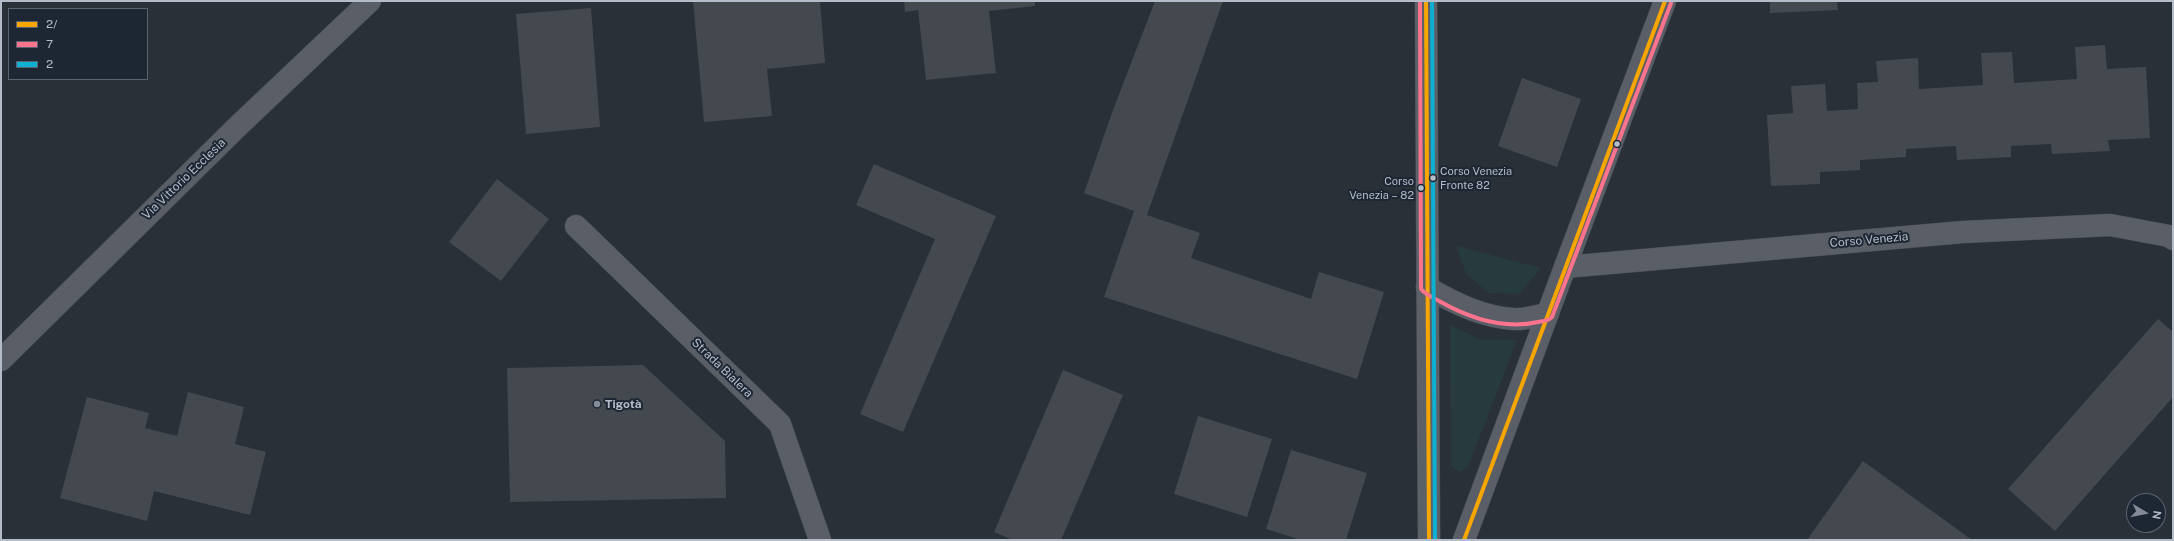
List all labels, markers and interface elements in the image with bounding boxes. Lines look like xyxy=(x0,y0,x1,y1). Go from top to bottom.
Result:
legend xyxy=(8,8,148,80)
text: 2/ xyxy=(46,17,57,31)
text: 7 xyxy=(46,37,53,51)
text: 2 xyxy=(46,57,53,71)
street label: Via Vittorio Ecclesia xyxy=(139,135,229,223)
unlabelled marker xyxy=(1612,139,1622,149)
place label: Corso Venezia Fronte 82 xyxy=(1440,165,1512,191)
marker: Corso Venezia Fronte 82 xyxy=(1428,173,1438,183)
place label: Corso Venezia – 82 xyxy=(1349,175,1414,201)
marker: Corso Venezia – 82 xyxy=(1416,183,1426,193)
street label: Corso Venezia xyxy=(1829,229,1909,251)
street label: Strada Bialera xyxy=(689,335,755,401)
place label: Tigotà xyxy=(605,397,641,411)
marker: Tigotà xyxy=(592,399,602,409)
north arrow xyxy=(2126,493,2166,533)
text: N xyxy=(2150,510,2163,520)

